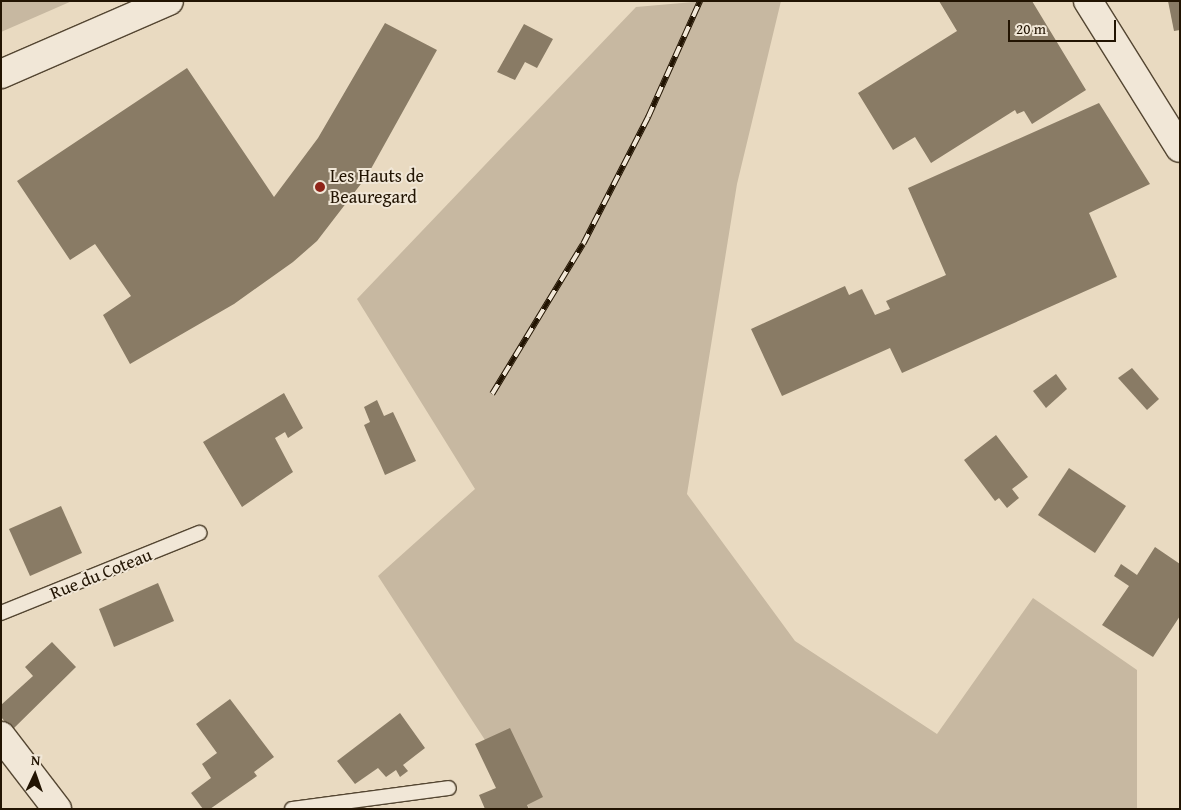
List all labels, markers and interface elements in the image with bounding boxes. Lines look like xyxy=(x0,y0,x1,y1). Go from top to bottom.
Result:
scale bar xyxy=(1011,10,1118,42)
text: 20 m xyxy=(1016,18,1046,39)
place label: Les Hauts de Beauregard xyxy=(330,166,424,208)
marker: Les Hauts de Beauregard xyxy=(314,181,326,193)
street label: Rue du Coteau xyxy=(47,544,155,604)
north arrow xyxy=(10,750,60,800)
text: N xyxy=(31,750,41,770)

